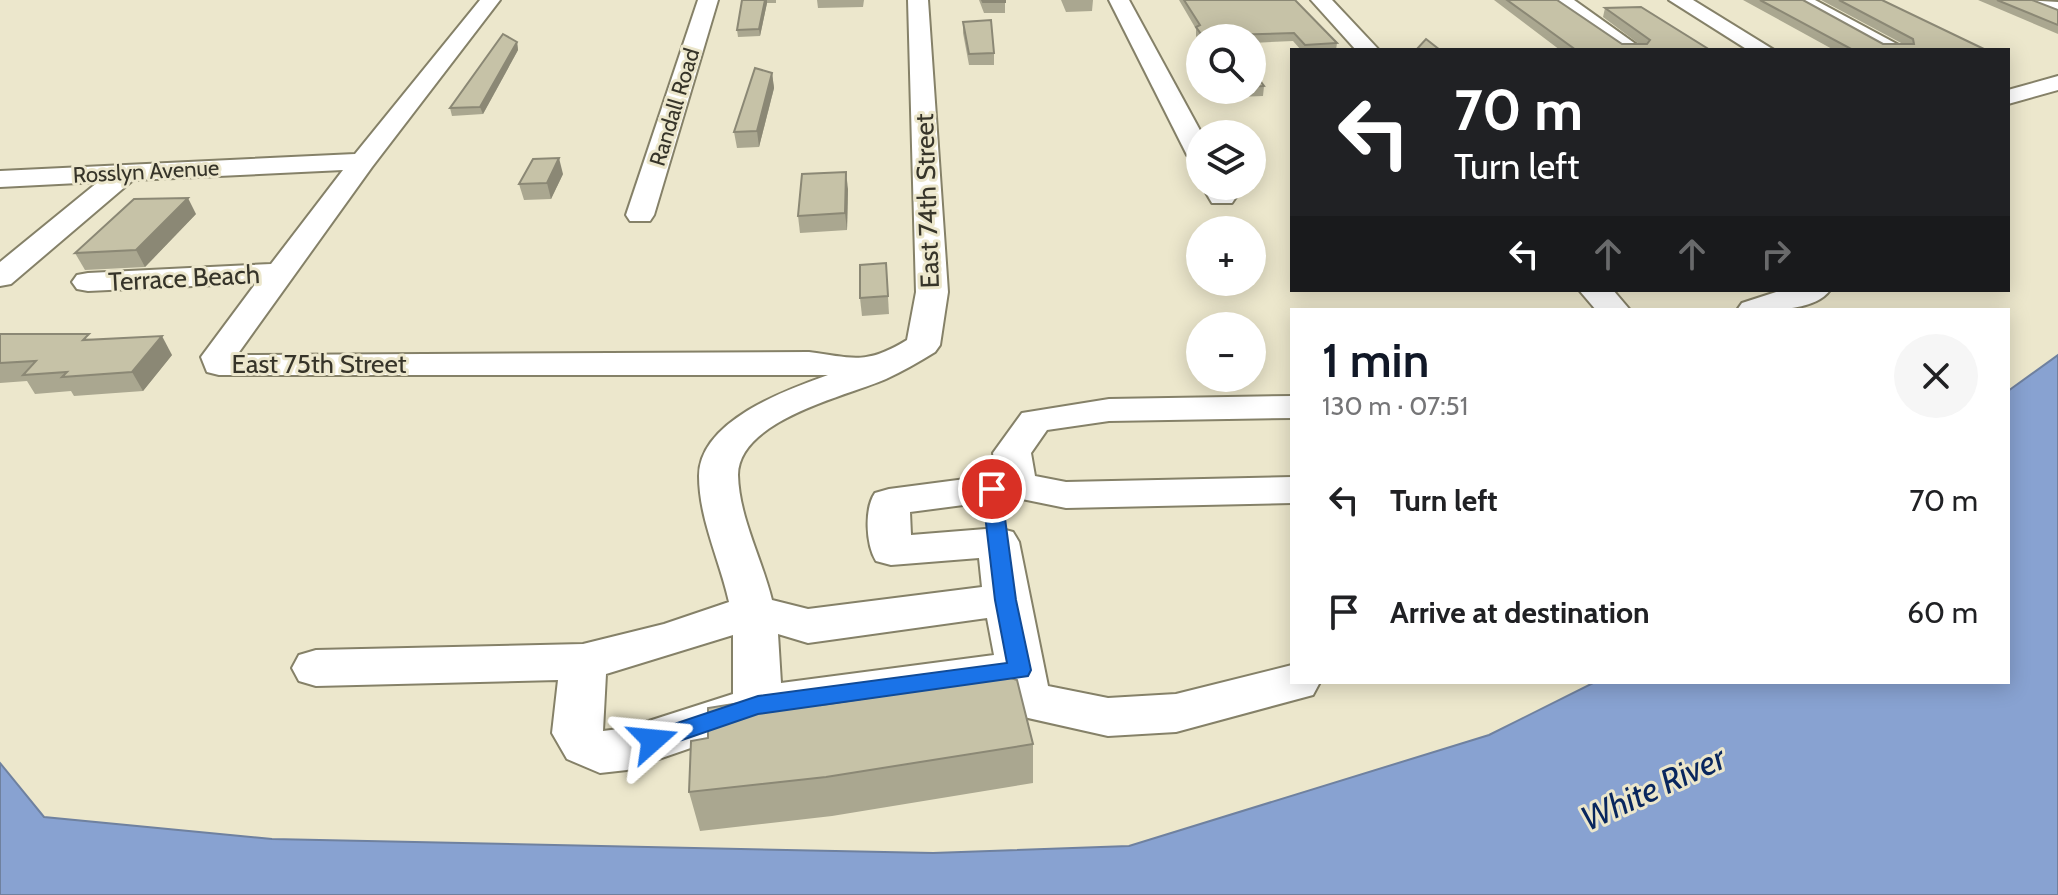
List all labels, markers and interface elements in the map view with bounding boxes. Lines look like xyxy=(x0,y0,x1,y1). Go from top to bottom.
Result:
map controls xyxy=(1186,24,1266,392)
button: search xyxy=(1186,24,1266,104)
street label: Randall Road xyxy=(644,45,705,169)
text: 70 m xyxy=(1454,76,1583,144)
icon: left xyxy=(1322,80,1426,184)
street label: East 74th Street xyxy=(908,113,946,289)
button: layers xyxy=(1186,120,1266,200)
text: Turn left xyxy=(1454,144,1579,188)
street label: Rosslyn Avenue xyxy=(72,154,220,189)
button: + xyxy=(1186,216,1266,296)
icon: left xyxy=(1502,232,1546,276)
icon: ahead xyxy=(1586,232,1630,276)
icon: ahead xyxy=(1670,232,1714,276)
icon: right xyxy=(1754,232,1798,276)
street label: Terrace Beach xyxy=(107,258,261,298)
button: − xyxy=(1186,312,1266,392)
text: 1 min xyxy=(1322,331,1429,389)
button: close xyxy=(1894,334,1978,418)
street label: East 75th Street xyxy=(232,348,407,380)
text: 130 m · 07:51 xyxy=(1322,390,1468,422)
pin xyxy=(958,455,1026,523)
icon: arrive xyxy=(970,467,1014,511)
icon: left xyxy=(1322,478,1366,522)
text: Turn left xyxy=(1390,482,1498,519)
text: 70 m xyxy=(1909,482,1978,519)
icon: arrive xyxy=(1322,590,1366,634)
text: Arrive at destination xyxy=(1390,594,1650,631)
text: 60 m xyxy=(1907,594,1978,631)
position arrow xyxy=(611,698,695,782)
water label: White River xyxy=(1574,736,1733,840)

